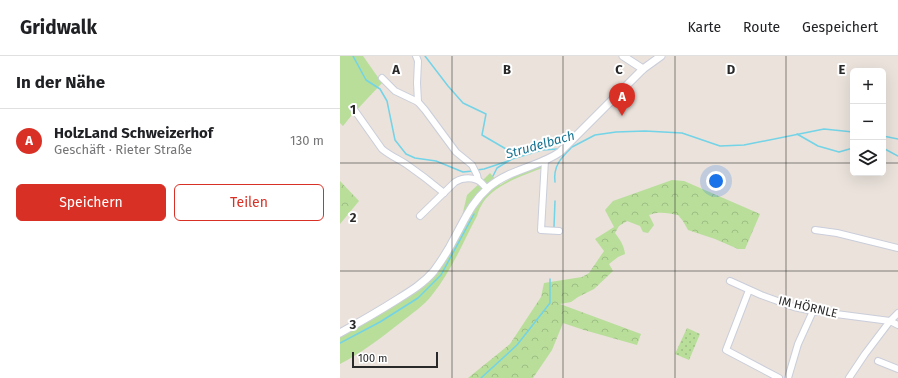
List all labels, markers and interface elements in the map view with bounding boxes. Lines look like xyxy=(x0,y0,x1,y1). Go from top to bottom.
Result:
text: Gridwalk xyxy=(20,16,97,39)
text: Karte xyxy=(687,19,721,36)
text: Route xyxy=(743,19,780,36)
text: Gespeichert xyxy=(802,19,878,36)
text: A xyxy=(391,62,400,77)
text: B xyxy=(503,62,511,77)
text: C xyxy=(615,62,623,77)
text: D xyxy=(727,62,736,77)
text: E xyxy=(839,62,846,77)
map controls xyxy=(850,68,886,176)
button: + xyxy=(850,68,886,104)
text: In der Nähe xyxy=(16,72,105,93)
pin: A xyxy=(609,83,635,116)
text: 1 xyxy=(350,102,356,117)
button: − xyxy=(850,104,886,140)
text: HolzLand Schweizerhof xyxy=(54,124,213,142)
water label: Strudelbach xyxy=(503,128,576,162)
text: A xyxy=(25,133,33,148)
text: 130 m xyxy=(290,133,324,148)
button: layers xyxy=(850,140,886,176)
text: Geschäft · Rieter Straße xyxy=(54,142,192,157)
your location xyxy=(706,171,726,191)
button: Speichern xyxy=(16,184,166,221)
button: Teilen xyxy=(174,184,324,221)
text: 2 xyxy=(350,210,357,225)
street label: IM HÖRNLE xyxy=(777,291,839,321)
text: 3 xyxy=(349,317,357,332)
scale bar xyxy=(352,350,438,369)
text: 100 m xyxy=(358,352,387,365)

